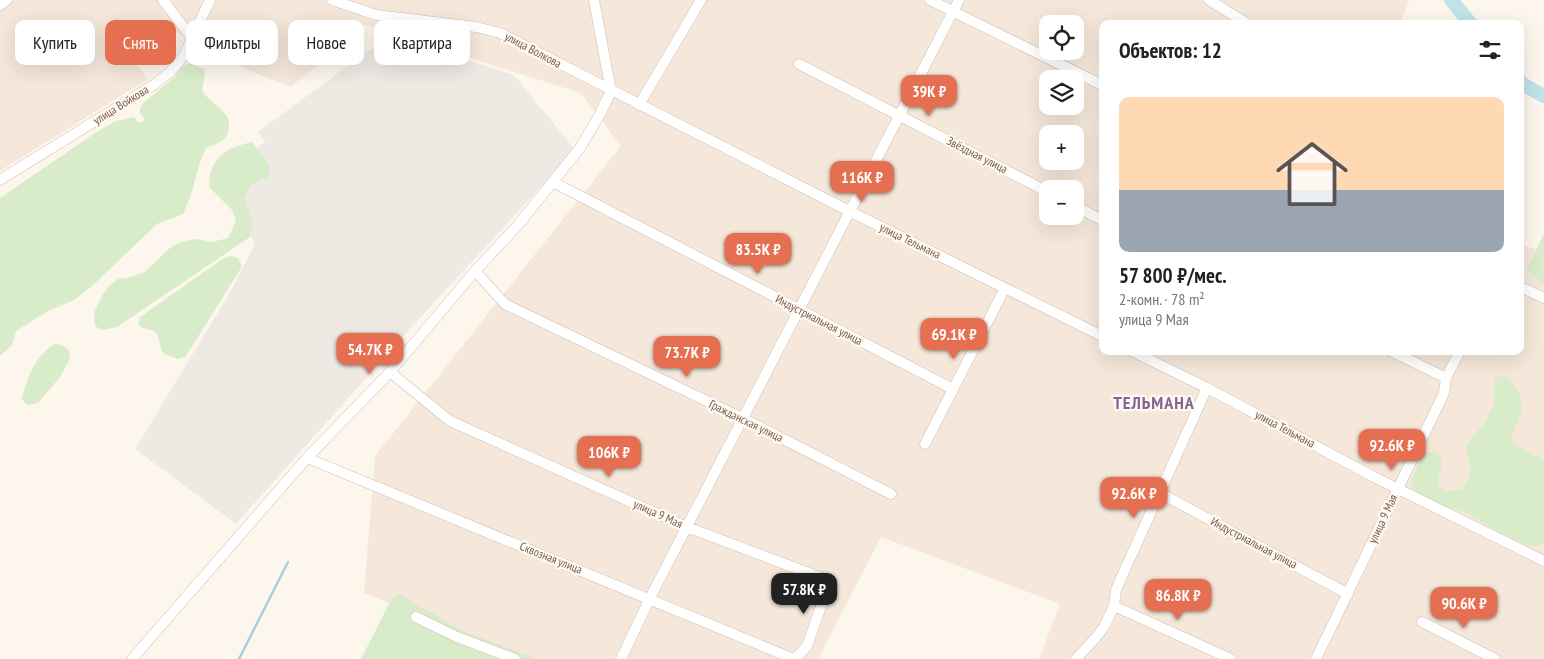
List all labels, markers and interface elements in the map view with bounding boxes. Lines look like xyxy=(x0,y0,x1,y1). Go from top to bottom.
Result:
map controls xyxy=(1039,15,1084,225)
button: locate xyxy=(1039,15,1084,60)
chip: Купить xyxy=(15,20,95,65)
chip: Снять xyxy=(105,20,176,65)
chip: Фильтры xyxy=(186,20,278,65)
chip: Новое xyxy=(288,20,364,65)
chip: Квартира xyxy=(374,20,470,65)
street label: улица Волкова xyxy=(502,28,564,71)
icon: filters xyxy=(1476,36,1504,64)
text: Объектов: 12 xyxy=(1119,37,1222,64)
button: layers xyxy=(1039,70,1084,115)
pin: 39K ₽ xyxy=(894,74,964,117)
text: 39K ₽ xyxy=(912,81,946,101)
street label: улица Войкова xyxy=(90,82,151,128)
button: + xyxy=(1039,125,1084,170)
icon: home xyxy=(1267,129,1357,219)
street label: Звёздная улица xyxy=(944,133,1010,176)
pin: 116K ₽ xyxy=(821,160,903,203)
text: 116K ₽ xyxy=(841,167,883,187)
button: − xyxy=(1039,180,1084,225)
street label: улица Тельмана xyxy=(877,219,943,262)
pin: 83.5K ₽ xyxy=(712,232,804,275)
text: 83.5K ₽ xyxy=(735,239,781,259)
text: 57 800 ₽/мес. xyxy=(1119,262,1227,289)
text: 2-комн. · 78 m² xyxy=(1119,289,1205,309)
street label: Индустриальная улица xyxy=(773,291,866,348)
text: улица 9 Мая xyxy=(1119,309,1189,329)
pin: 69.1K ₽ xyxy=(908,318,1000,360)
text: 69.1K ₽ xyxy=(931,324,977,344)
pin: 54.7K ₽ xyxy=(324,332,416,375)
pin: 73.7K ₽ xyxy=(641,336,733,378)
text: 54.7K ₽ xyxy=(347,339,393,359)
text: 73.7K ₽ xyxy=(664,342,710,362)
district label: ТЕЛЬМАНА xyxy=(1113,391,1195,414)
street label: Гражданская улица xyxy=(707,396,786,445)
street label: улица Тельмана xyxy=(1252,406,1318,451)
pin: 92.6K ₽ xyxy=(1346,428,1438,471)
text: 92.6K ₽ xyxy=(1369,435,1415,455)
pin: 106K ₽ xyxy=(568,436,650,478)
text: 106K ₽ xyxy=(588,442,630,462)
pin: 92.6K ₽ xyxy=(1088,476,1180,519)
text: 92.6K ₽ xyxy=(1111,483,1157,503)
street label: улица 9 Мая xyxy=(1365,492,1401,546)
street label: улица 9 Мая xyxy=(631,496,685,531)
street label: Индустриальная улица xyxy=(1208,513,1300,572)
street label: Сквозная улица xyxy=(518,538,585,577)
pin: 57.8K ₽ xyxy=(758,572,850,615)
pin: 86.8K ₽ xyxy=(1132,578,1224,621)
text: 57.8K ₽ xyxy=(782,579,826,599)
text: 86.8K ₽ xyxy=(1155,585,1201,605)
pin: 90.6K ₽ xyxy=(1418,586,1510,629)
text: 90.6K ₽ xyxy=(1441,593,1487,613)

